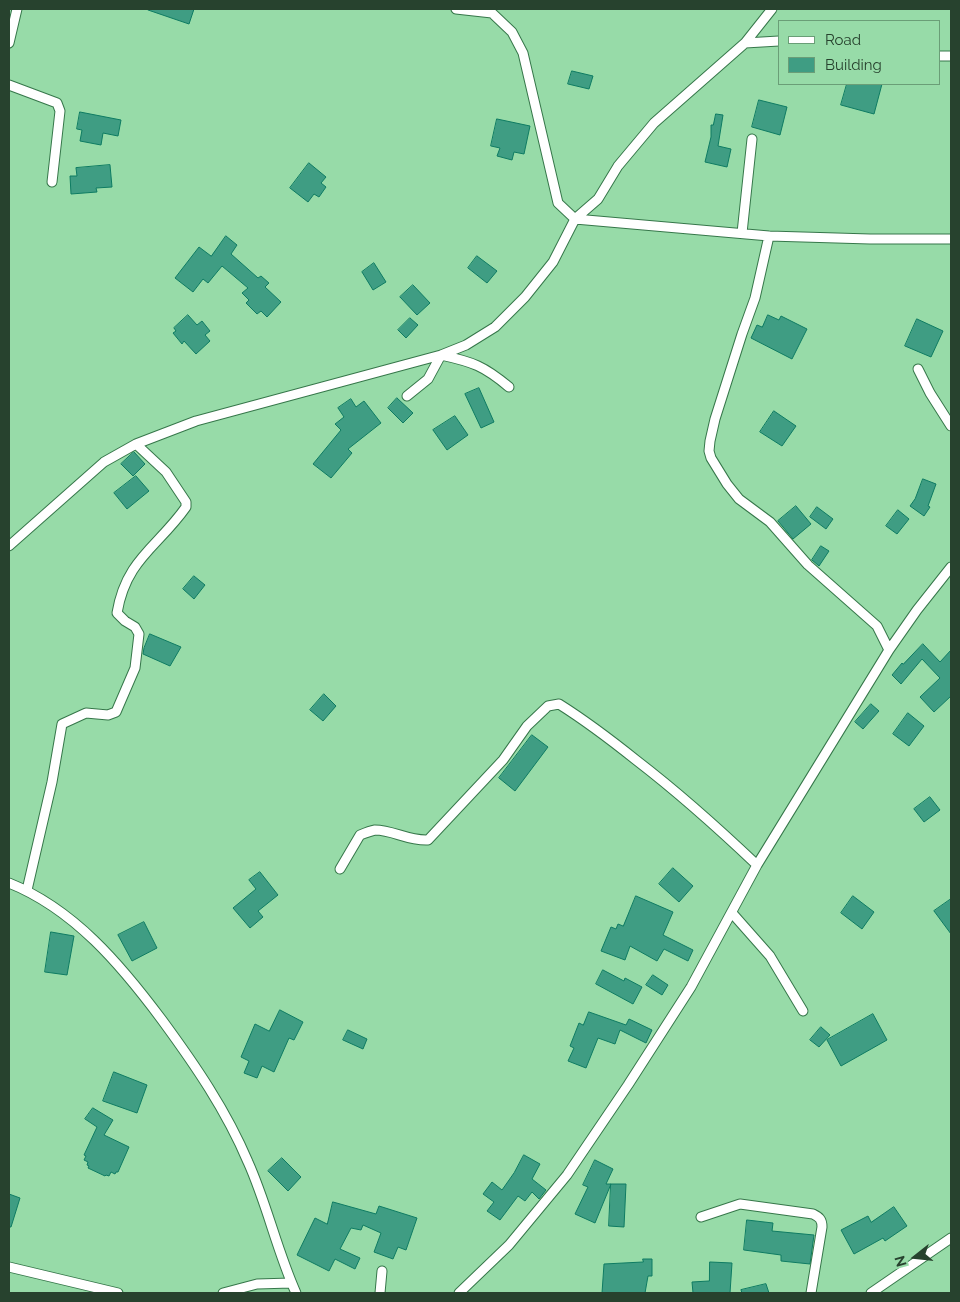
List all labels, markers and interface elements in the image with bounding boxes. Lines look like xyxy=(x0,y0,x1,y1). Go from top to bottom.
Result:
legend xyxy=(778,20,940,85)
text: Road xyxy=(825,31,861,49)
text: Building xyxy=(825,56,882,74)
north arrow xyxy=(890,1232,940,1282)
text: N xyxy=(891,1254,910,1268)

